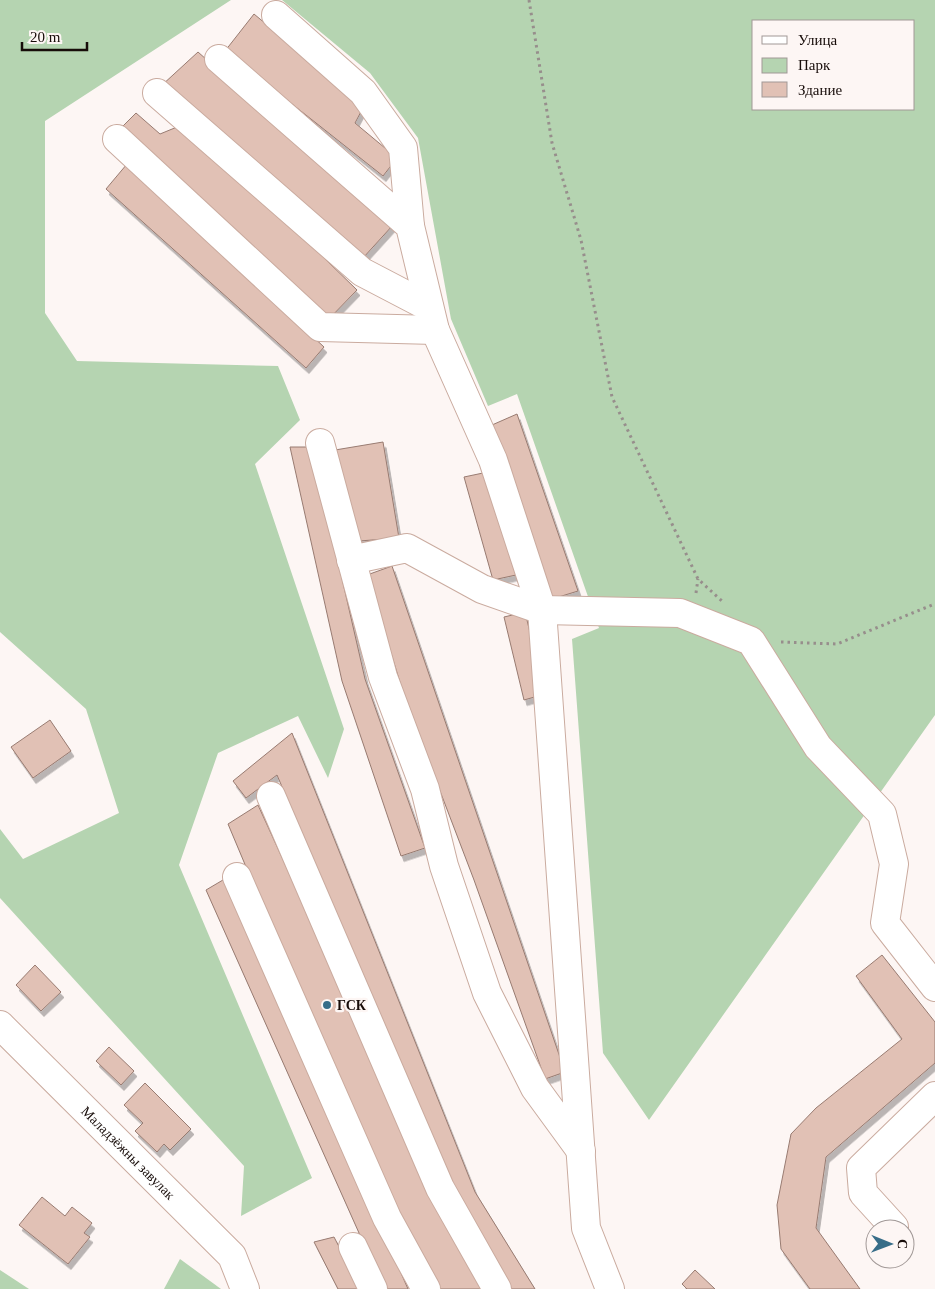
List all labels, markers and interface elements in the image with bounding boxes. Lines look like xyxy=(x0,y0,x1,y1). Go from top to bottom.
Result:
scale bar xyxy=(22,20,88,52)
legend xyxy=(752,20,915,110)
text: 20 m xyxy=(30,29,61,45)
text: Улица xyxy=(798,32,837,48)
text: Парк xyxy=(798,57,831,73)
text: Здание xyxy=(798,82,842,98)
place label: ГСК xyxy=(337,998,367,1013)
marker: ГСК xyxy=(321,999,333,1011)
street label: Маладзёжны завулак xyxy=(78,1103,178,1203)
north arrow xyxy=(865,1219,915,1269)
text: С xyxy=(895,1239,910,1249)

